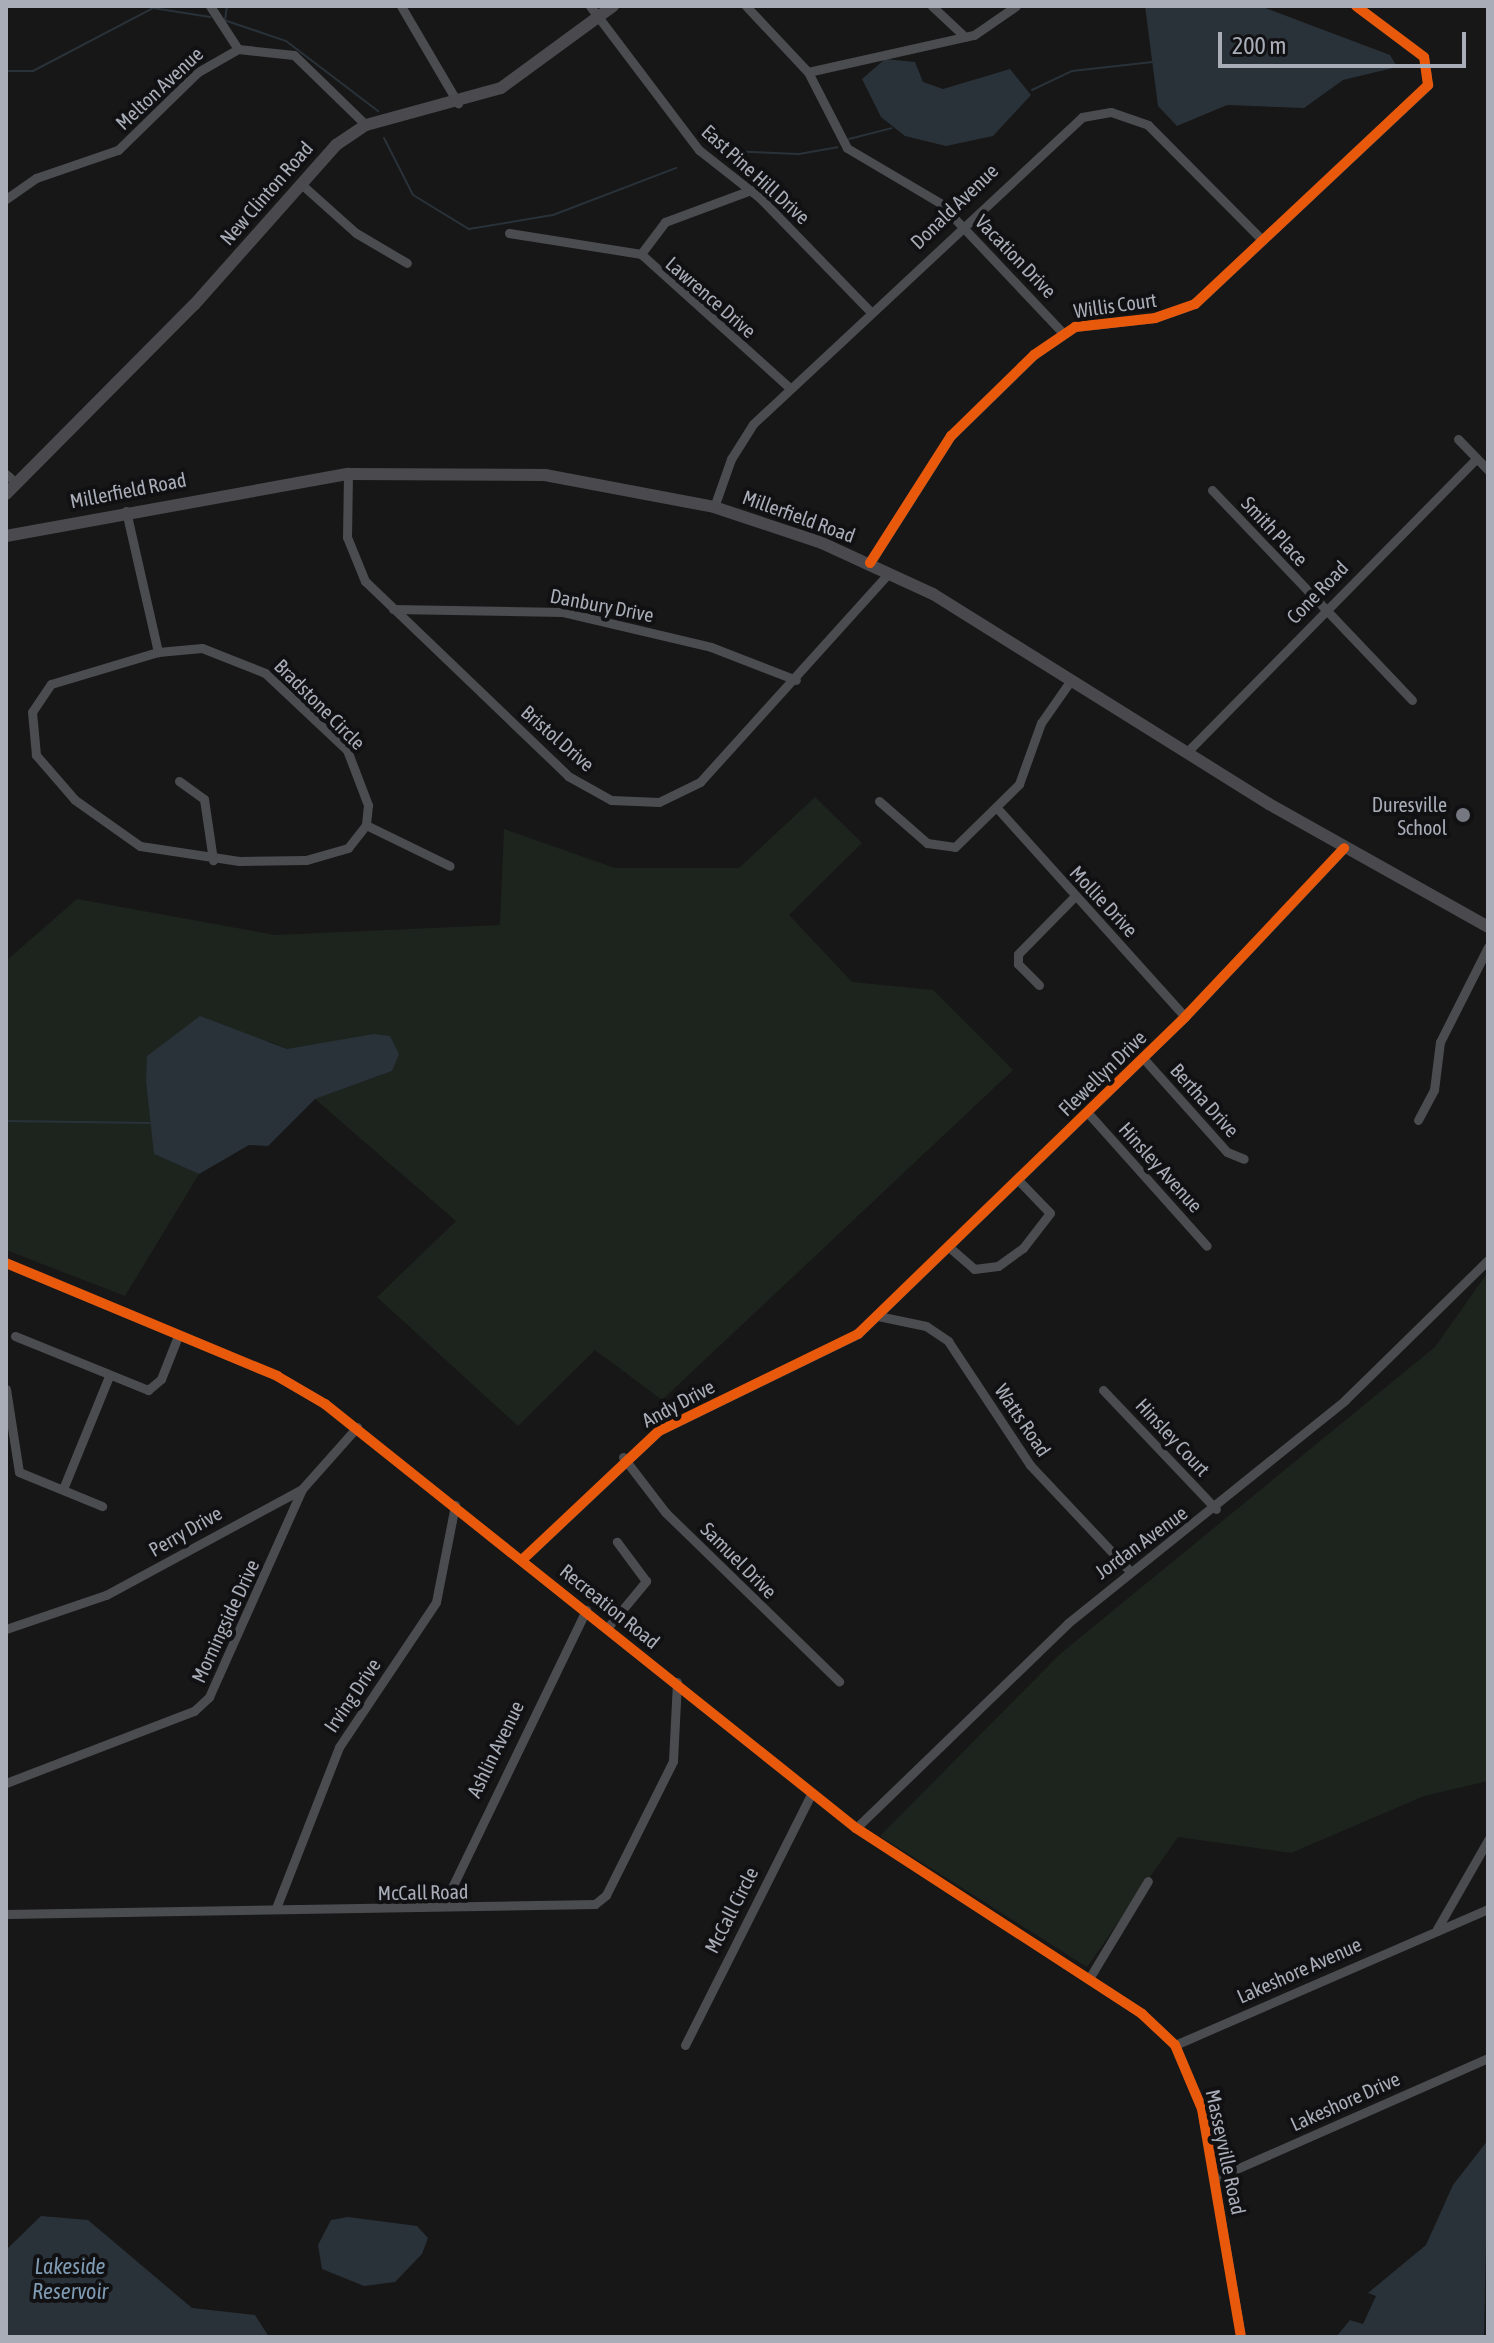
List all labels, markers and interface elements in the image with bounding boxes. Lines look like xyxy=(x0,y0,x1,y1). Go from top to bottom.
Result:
scale bar xyxy=(1222,16,1470,66)
text: 200 m xyxy=(1232,32,1286,59)
street label: Melton Avenue xyxy=(110,42,208,134)
street label: East Pine Hill Drive xyxy=(697,119,815,229)
street label: New Clinton Road xyxy=(214,136,318,250)
street label: Donald Avenue xyxy=(905,158,1003,254)
street label: Vacation Drive xyxy=(970,209,1062,303)
street label: Lawrence Drive xyxy=(661,251,761,343)
street label: Willis Court xyxy=(1072,287,1158,323)
street label: Millerfield Road xyxy=(68,467,188,513)
street label: Millerfield Road xyxy=(740,485,858,547)
street label: Smith Place xyxy=(1237,491,1313,571)
street label: Cone Road xyxy=(1281,556,1353,628)
street label: Danbury Drive xyxy=(548,583,656,627)
street label: Bradstone Circle xyxy=(270,654,370,754)
street label: Bristol Drive xyxy=(517,700,599,776)
place label: Duresville School xyxy=(1372,792,1447,839)
marker: Duresville School xyxy=(1454,806,1472,824)
street label: Mollie Drive xyxy=(1065,860,1143,942)
street label: Flewellyn Drive xyxy=(1053,1025,1151,1121)
street label: Bertha Drive xyxy=(1166,1058,1244,1142)
street label: Hinsley Avenue xyxy=(1114,1117,1208,1217)
street label: Andy Drive xyxy=(638,1374,718,1432)
street label: Watts Road xyxy=(990,1379,1056,1461)
street label: Hinsley Court xyxy=(1131,1393,1215,1481)
street label: Jordan Avenue xyxy=(1090,1500,1192,1584)
street label: Perry Drive xyxy=(144,1501,226,1561)
street label: Samuel Drive xyxy=(696,1517,782,1603)
street label: Morningside Drive xyxy=(186,1556,264,1686)
street label: Recreation Road xyxy=(555,1559,665,1653)
street label: Irving Drive xyxy=(319,1654,385,1736)
street label: Ashlin Avenue xyxy=(461,1697,529,1801)
street label: McCall Circle xyxy=(699,1863,763,1957)
street label: McCall Road xyxy=(377,1879,469,1905)
street label: Lakeshore Avenue xyxy=(1233,1932,1365,2008)
street label: Lakeshore Drive xyxy=(1287,2066,1403,2136)
street label: Masseyville Road xyxy=(1201,2087,1251,2217)
water label: Lakeside Reservoir xyxy=(32,2253,108,2304)

